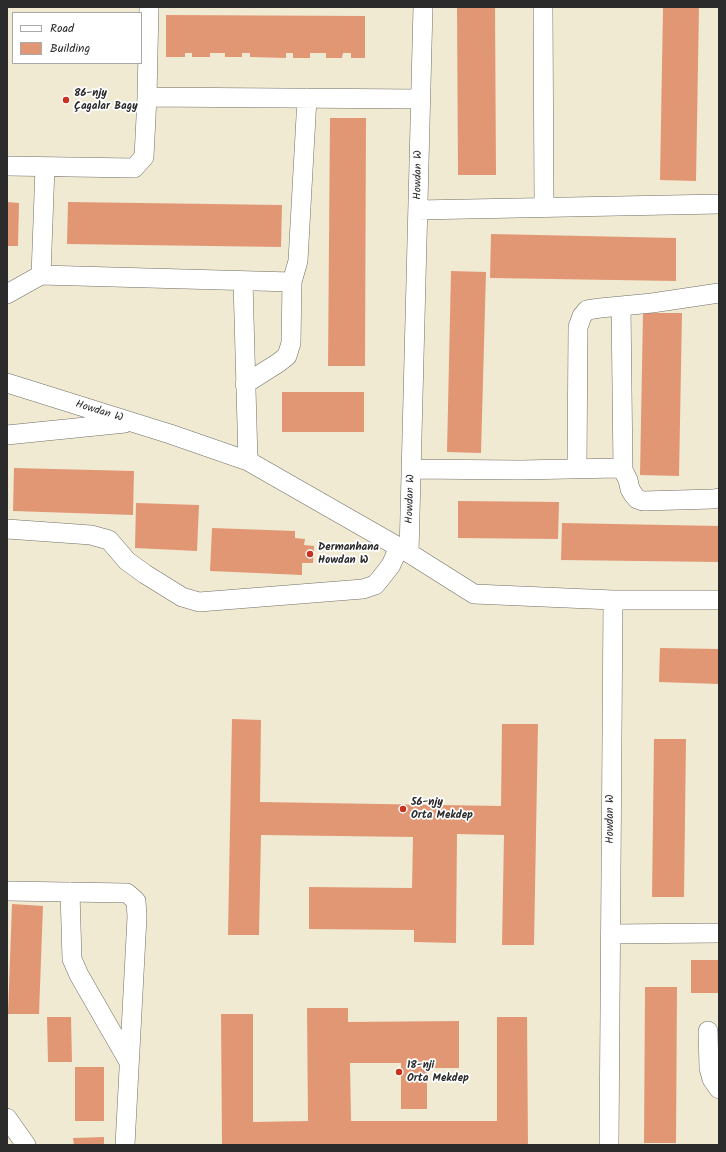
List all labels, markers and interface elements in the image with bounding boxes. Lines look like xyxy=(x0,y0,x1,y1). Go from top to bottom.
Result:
legend xyxy=(12,12,142,64)
text: Road xyxy=(50,19,74,38)
text: Building xyxy=(50,39,90,58)
place label: 86-njy Çagalar Bagy xyxy=(74,87,138,113)
marker: 86-njy Çagalar Bagy xyxy=(61,95,71,105)
street label: Howdan W xyxy=(412,150,426,200)
street label: Howdan W xyxy=(74,398,124,426)
street label: Howdan W xyxy=(404,474,418,524)
place label: Dermanhana Howdan W xyxy=(318,541,379,567)
marker: Dermanhana Howdan W xyxy=(305,549,315,559)
street label: Howdan W xyxy=(604,794,618,844)
place label: 56-njy Orta Mekdep xyxy=(411,796,473,822)
marker: 56-njy Orta Mekdep xyxy=(398,804,408,814)
place label: 18-nji Orta Mekdep xyxy=(407,1059,469,1085)
marker: 18-nji Orta Mekdep xyxy=(394,1067,404,1077)

